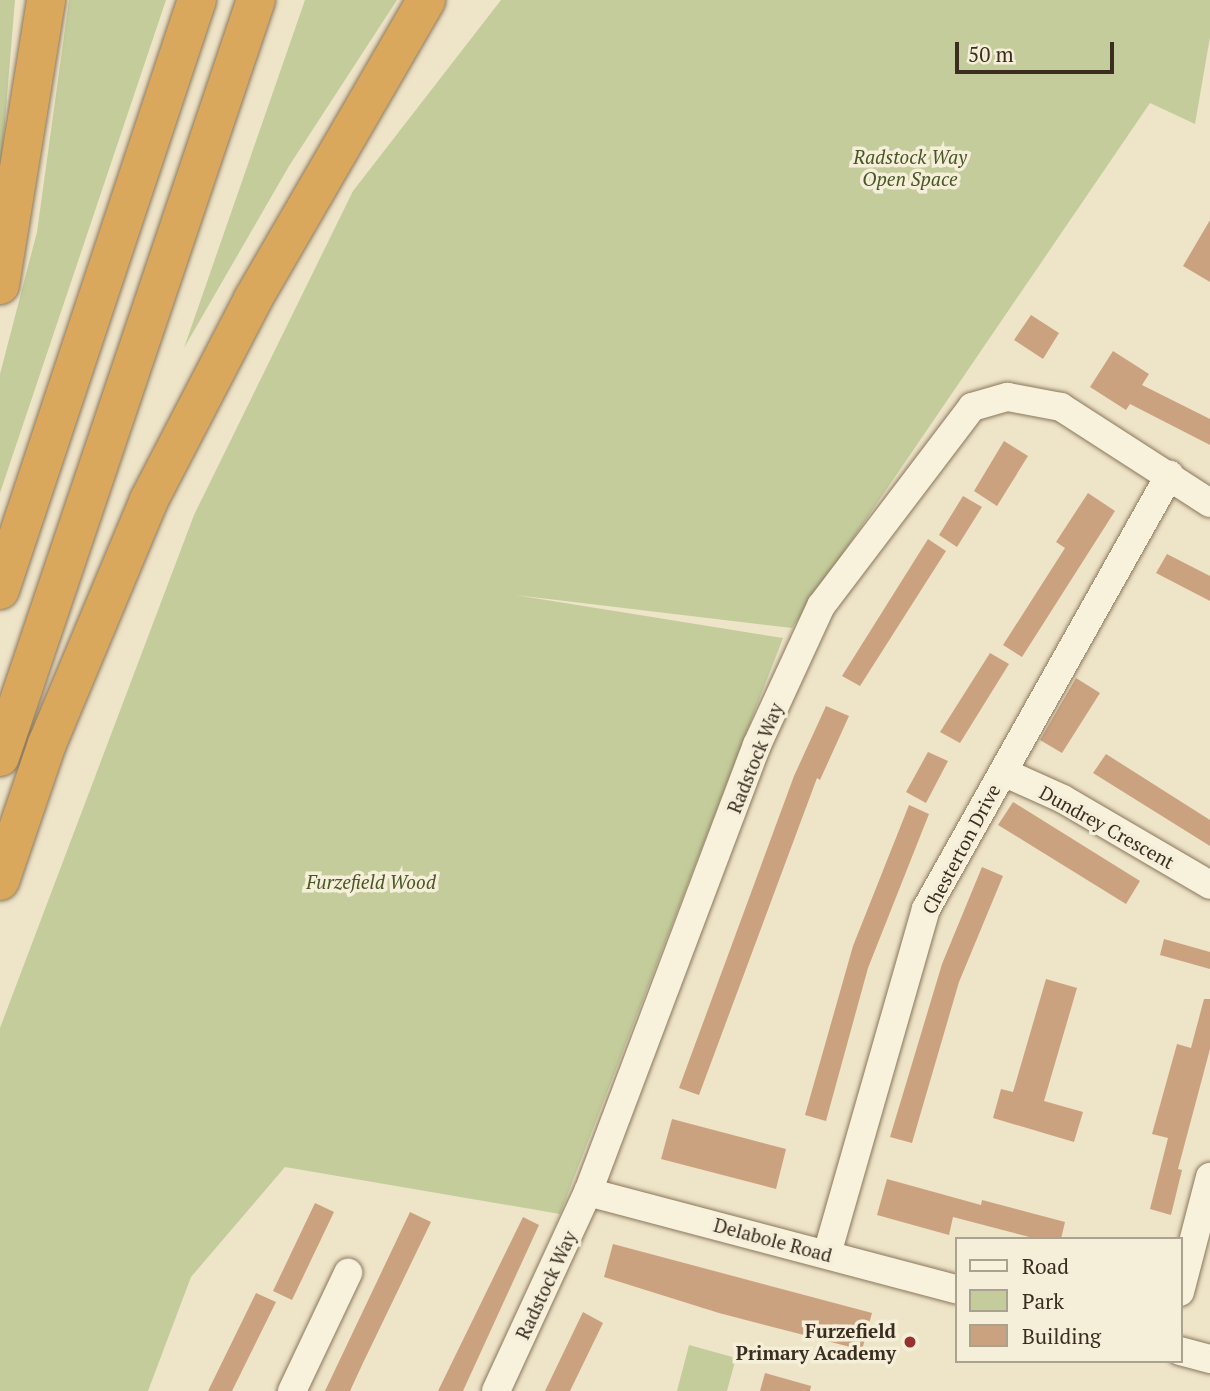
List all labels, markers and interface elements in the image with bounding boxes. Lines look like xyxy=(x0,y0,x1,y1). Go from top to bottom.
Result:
scale bar xyxy=(958,28,1117,72)
text: 50 m xyxy=(968,40,1014,68)
park label: Radstock Way Open Space xyxy=(853,146,967,190)
street label: Radstock Way xyxy=(723,699,787,817)
street label: Chesterton Drive xyxy=(917,780,1005,918)
street label: Dundrey Crescent xyxy=(1036,781,1178,873)
park label: Furzefield Wood xyxy=(306,871,436,893)
street label: Delabole Road xyxy=(711,1213,835,1267)
street label: Radstock Way xyxy=(511,1227,581,1343)
legend xyxy=(954,1237,1182,1363)
text: Road xyxy=(1022,1252,1069,1280)
text: Park xyxy=(1022,1287,1064,1315)
place label: Furzefield Primary Academy xyxy=(736,1320,896,1364)
text: Building xyxy=(1022,1322,1101,1350)
marker: Furzefield Primary Academy xyxy=(902,1334,918,1350)

